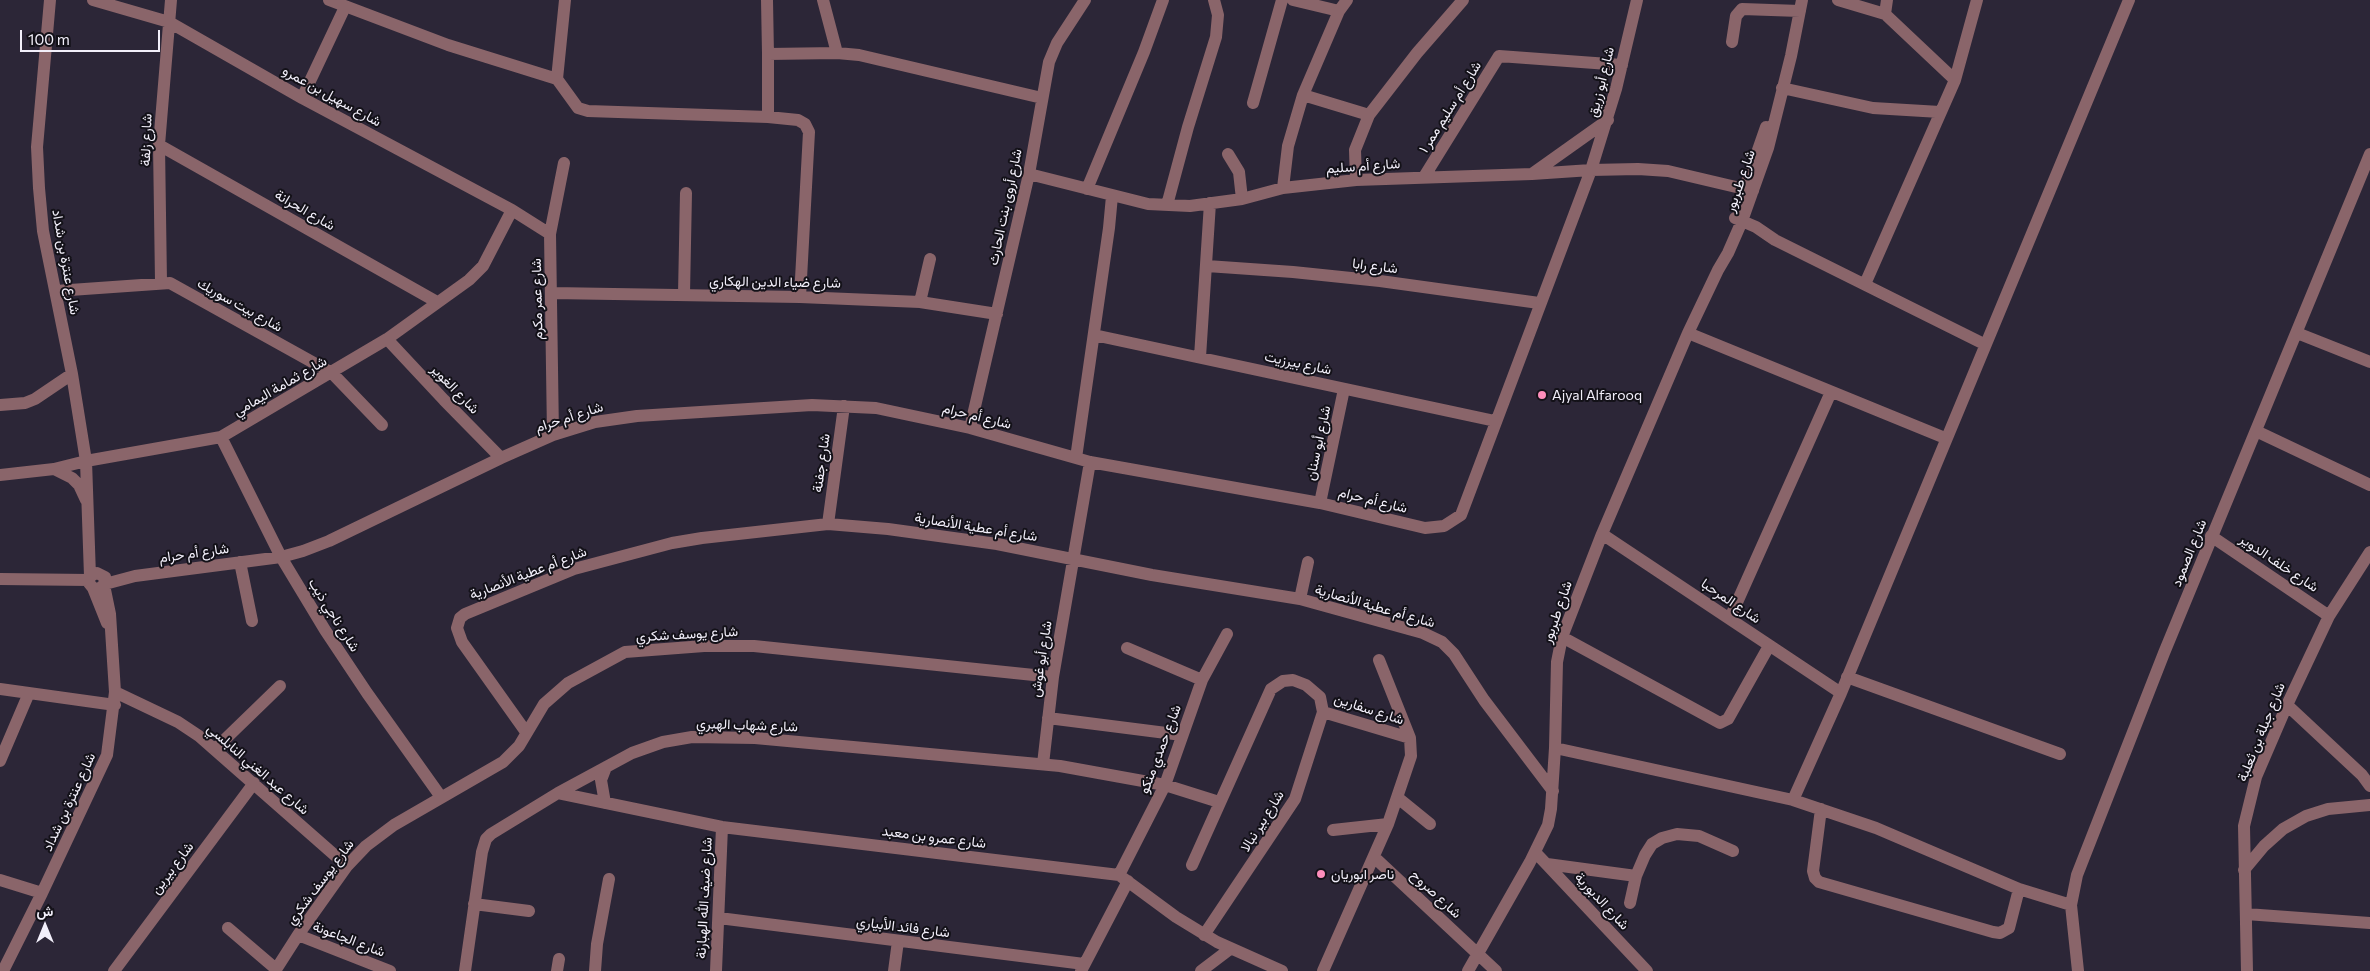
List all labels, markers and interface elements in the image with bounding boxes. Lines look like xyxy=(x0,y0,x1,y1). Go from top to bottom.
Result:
scale bar xyxy=(22,20,162,52)
text: 100 m xyxy=(28,30,70,48)
street label: شارع أبو زريق xyxy=(1584,45,1618,119)
street label: شارع أم سليم ممر ١ xyxy=(1415,58,1485,156)
street label: شارع سهيل بن عمرو xyxy=(280,62,384,130)
street label: شارع زلفة xyxy=(137,113,155,167)
street label: شارع أروى بنت الحارث xyxy=(984,147,1026,267)
street label: شارع طبربور xyxy=(1721,148,1759,214)
street label: شارع أم سليم xyxy=(1325,155,1401,177)
street label: شارع الحرانة xyxy=(272,186,338,234)
street label: شارع عنترة بن شداد xyxy=(48,208,84,316)
street label: شارع رابا xyxy=(1351,255,1399,277)
street label: شارع عمر مكرم xyxy=(528,258,546,340)
street label: شارع ضياء الدين الهكاري xyxy=(709,272,841,292)
street label: شارع بيت سوريك xyxy=(194,275,286,335)
street label: شارع بيرزيت xyxy=(1263,348,1333,378)
street label: شارع ثمامة اليمامي xyxy=(230,352,330,420)
street label: شارع الغوير xyxy=(427,361,483,417)
place label: Ajyal Alfarooq xyxy=(1552,387,1642,403)
marker: Ajyal Alfarooq xyxy=(1536,389,1548,401)
street label: شارع أم حرام xyxy=(533,398,605,436)
street label: شارع أم حرام xyxy=(941,399,1013,433)
street label: شارع أبو سنان xyxy=(1302,404,1334,482)
street label: شارع جفنة xyxy=(809,433,833,493)
street label: شارع أم حرام xyxy=(1337,483,1409,517)
street label: شارع أم عطية الأنصارية xyxy=(913,509,1039,545)
street label: شارع الصمود xyxy=(2168,517,2210,589)
street label: شارع خلف الدوير xyxy=(2236,530,2322,596)
street label: شارع أم حرام xyxy=(158,540,230,566)
street label: شارع أم عطية الأنصارية xyxy=(467,543,589,603)
street label: شارع ناجي ذيب xyxy=(305,575,363,655)
street label: شارع المرحبا xyxy=(1698,575,1764,627)
street label: شارع طبربور xyxy=(1538,579,1576,645)
street label: شارع أم عطية الأنصارية xyxy=(1313,581,1437,631)
street label: شارع أبو غوش xyxy=(1027,620,1055,698)
street label: شارع يوسف شكري xyxy=(635,623,739,645)
street label: شارع جبلة بن ثعلبة xyxy=(2234,680,2288,784)
street label: شارع سفارين xyxy=(1332,690,1406,728)
street label: شارع حمدي منكو xyxy=(1135,702,1185,796)
street label: شارع شهاب الهبري xyxy=(696,715,798,735)
street label: شارع عبد الغني النابلسي xyxy=(203,720,313,818)
street label: شارع عنترة بن شداد xyxy=(39,750,99,854)
street label: شارع بير نبالا xyxy=(1237,787,1287,855)
street label: شارع عمرو بن معبد xyxy=(881,822,987,852)
street label: شارع يوسف شكري xyxy=(282,836,358,928)
street label: شارع ضيف الله الهبارنة xyxy=(692,837,716,959)
street label: شارع بيرين xyxy=(147,839,197,897)
place label: ناصر ابوريان xyxy=(1331,866,1394,882)
street label: شارع صروح xyxy=(1407,866,1465,922)
marker: ناصر ابوريان xyxy=(1315,868,1327,880)
street label: شارع الدبورية xyxy=(1571,869,1633,933)
north arrow xyxy=(20,901,70,951)
text: ش xyxy=(37,902,53,919)
street label: شارع فائد الأبياري xyxy=(855,913,951,941)
street label: شارع الجاعونة xyxy=(310,918,388,960)

